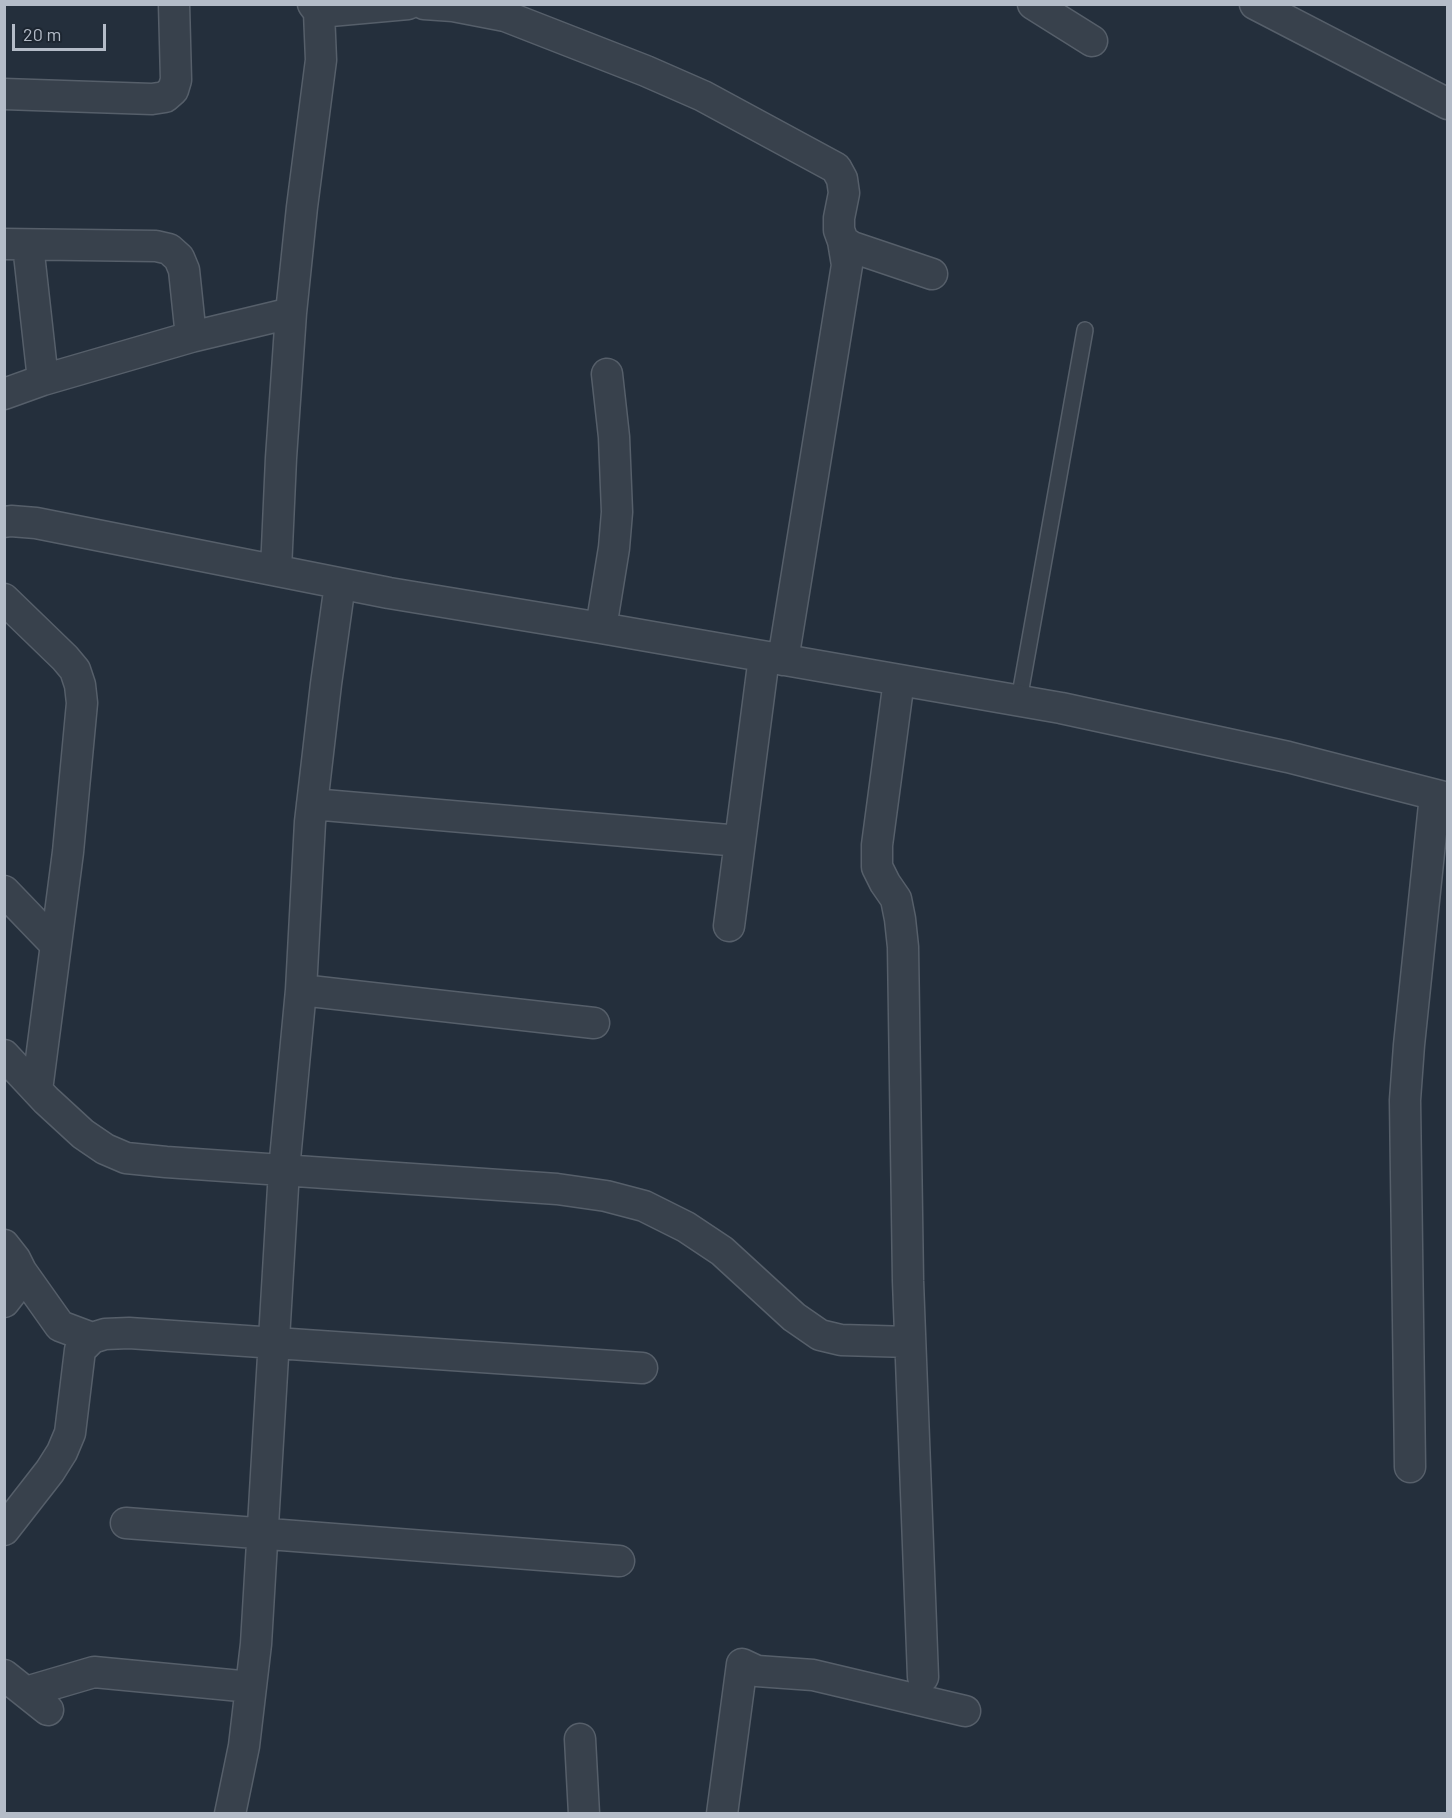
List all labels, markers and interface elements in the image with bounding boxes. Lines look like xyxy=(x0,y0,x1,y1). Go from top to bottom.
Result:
scale bar xyxy=(15,12,110,50)
text: 20 m xyxy=(23,23,61,45)

